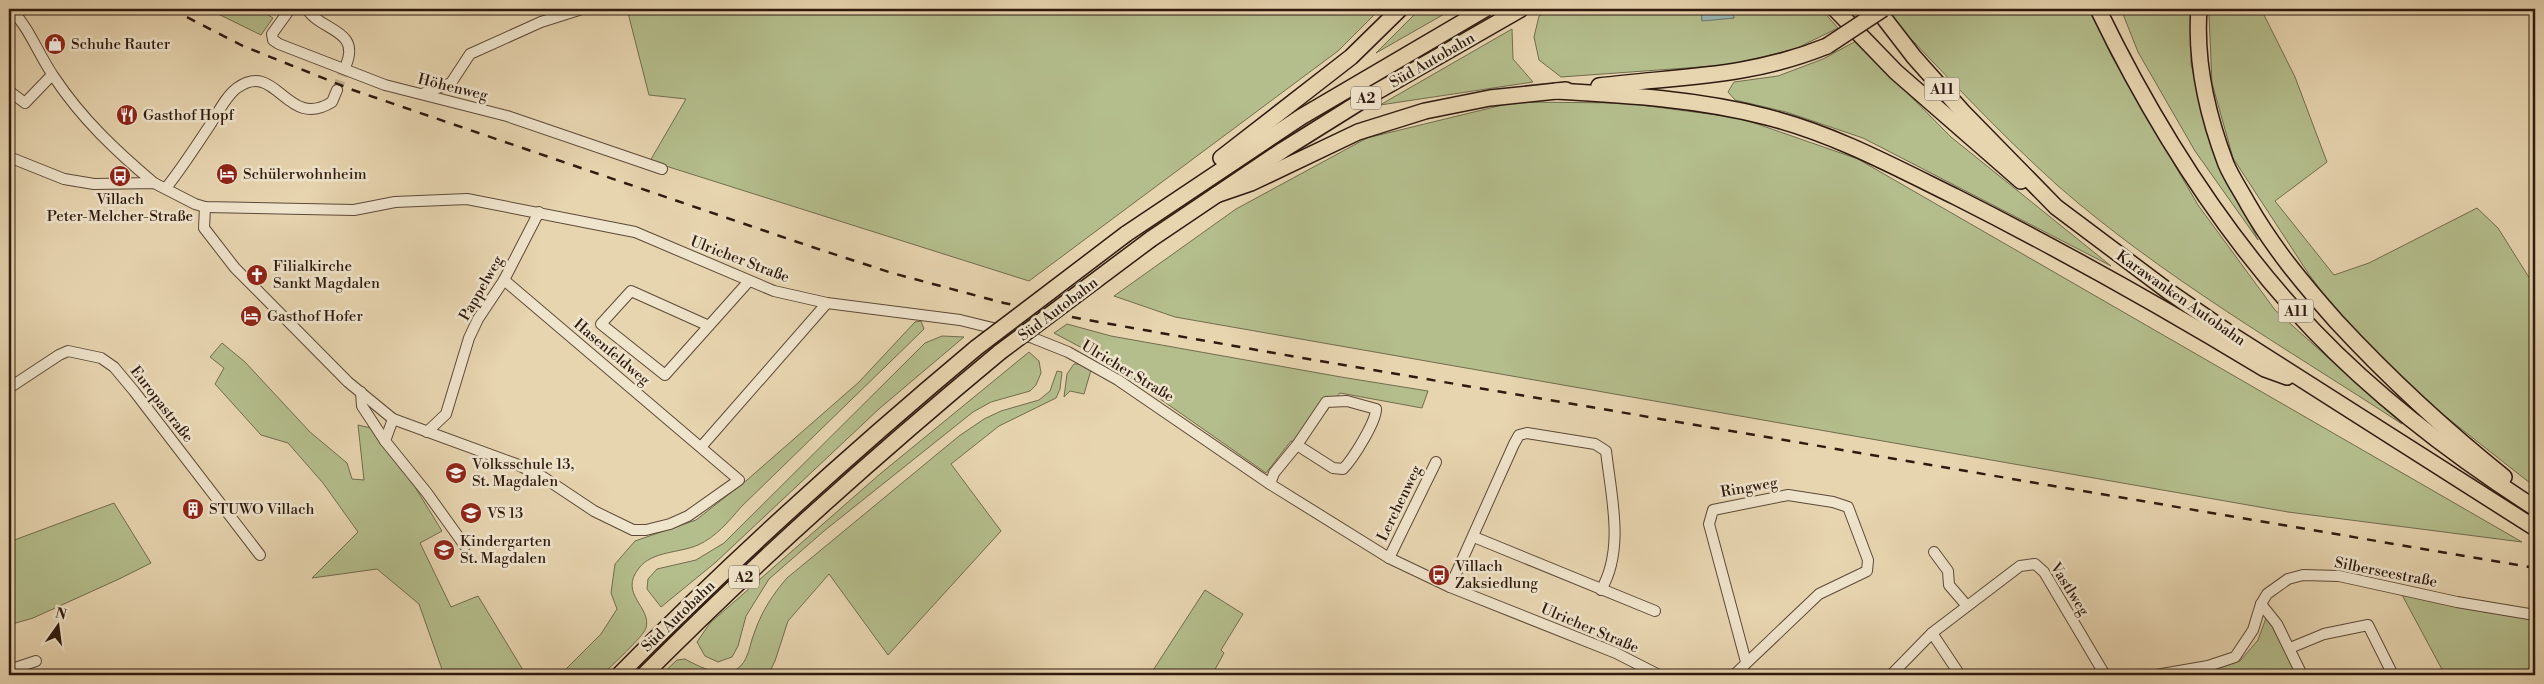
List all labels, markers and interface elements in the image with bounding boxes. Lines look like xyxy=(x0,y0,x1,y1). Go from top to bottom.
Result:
street label: Süd Autobahn xyxy=(1386,28,1478,92)
shop icon: Schuhe Rauter xyxy=(43,32,67,56)
place label: Schuhe Rauter xyxy=(71,35,171,54)
street label: Höhenweg xyxy=(416,70,490,105)
road number: A11 xyxy=(1924,78,1960,100)
road number: A2 xyxy=(1351,86,1381,110)
restaurant icon: Gasthof Hopf xyxy=(115,103,139,127)
place label: Gasthof Hopf xyxy=(143,106,234,125)
hotel icon: Schülerwohnheim xyxy=(215,162,239,186)
bus stop icon: Villach Peter-Melcher-Straße xyxy=(108,164,132,188)
place label: Schülerwohnheim xyxy=(243,165,367,184)
place label: Villach Peter-Melcher-Straße xyxy=(47,190,193,226)
street label: Ulricher Straße xyxy=(688,232,792,287)
street label: Karawanken Autobahn xyxy=(2112,247,2249,350)
street label: Pappelweg xyxy=(455,252,508,324)
place label: Filialkirche Sankt Magdalen xyxy=(273,257,380,293)
church icon: Filialkirche Sankt Magdalen xyxy=(245,263,269,287)
street label: Süd Autobahn xyxy=(1015,273,1102,346)
road number: A11 xyxy=(2278,300,2314,322)
hotel icon: Gasthof Hofer xyxy=(239,304,263,328)
place label: Gasthof Hofer xyxy=(267,307,363,326)
street label: Hasenfeldweg xyxy=(570,315,654,390)
street label: Ulricher Straße xyxy=(1078,336,1178,407)
street label: Europastraße xyxy=(126,362,197,446)
place label: Volksschule 13, St. Magdalen xyxy=(471,455,574,491)
school or university icon: Volksschule 13, St. Magdalen xyxy=(444,461,468,485)
street label: Lerchenweg xyxy=(1373,462,1426,544)
street label: Ringweg xyxy=(1719,473,1779,502)
building icon: STUWO Villach xyxy=(181,497,205,521)
place label: STUWO Villach xyxy=(209,500,315,519)
school or university icon: VS 13 xyxy=(459,501,483,525)
place label: VS 13 xyxy=(486,504,523,523)
place label: Kindergarten St. Magdalen xyxy=(460,532,551,568)
school or university icon: Kindergarten St. Magdalen xyxy=(432,538,456,562)
street label: Silberseestraße xyxy=(2333,553,2439,592)
place label: Villach Zaksiedlung xyxy=(1454,557,1538,593)
street label: Vastlweg xyxy=(2045,558,2093,620)
bus stop icon: Villach Zaksiedlung xyxy=(1427,563,1451,587)
road number: A2 xyxy=(729,566,759,588)
street label: Süd Autobahn xyxy=(638,576,719,656)
street label: Ulricher Straße xyxy=(1538,599,1642,658)
north arrow xyxy=(32,602,82,652)
text: N xyxy=(53,604,68,624)

